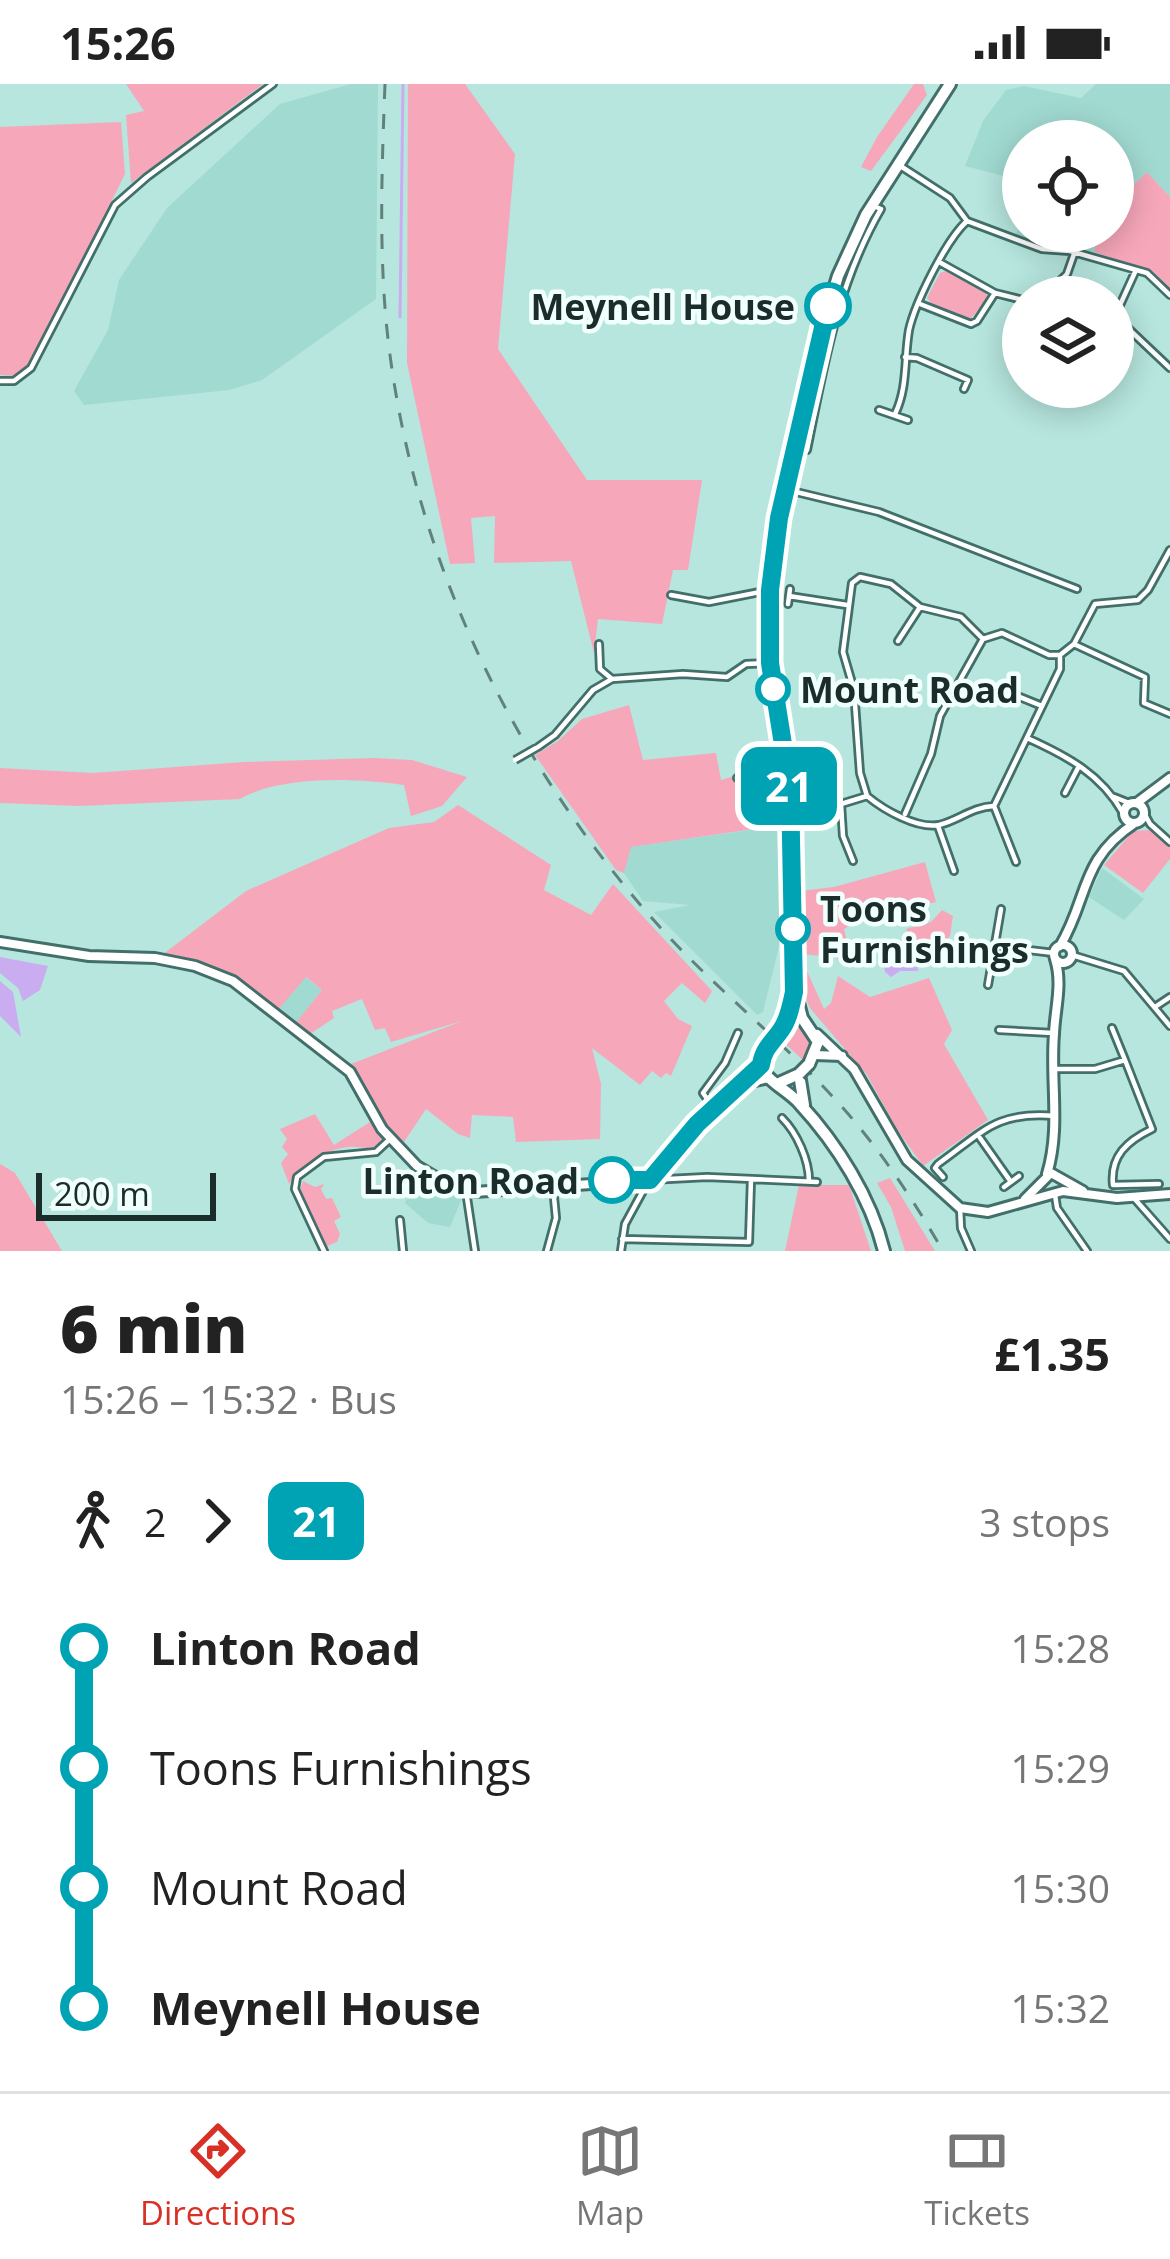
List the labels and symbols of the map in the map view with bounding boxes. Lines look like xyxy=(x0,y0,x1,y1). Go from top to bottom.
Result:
place label: Meynell House xyxy=(530,282,795,331)
marker: Meynell House xyxy=(806,284,850,328)
place label: Mount Road xyxy=(800,665,1019,714)
marker: Mount Road xyxy=(757,673,789,705)
line badge: 21 xyxy=(735,747,843,825)
place label: Toons Furnishings xyxy=(820,884,1029,974)
marker: Toons Furnishings xyxy=(777,913,809,945)
place label: Linton Road xyxy=(363,1156,579,1205)
marker: Linton Road xyxy=(590,1158,634,1202)
scale bar xyxy=(36,1167,216,1220)

